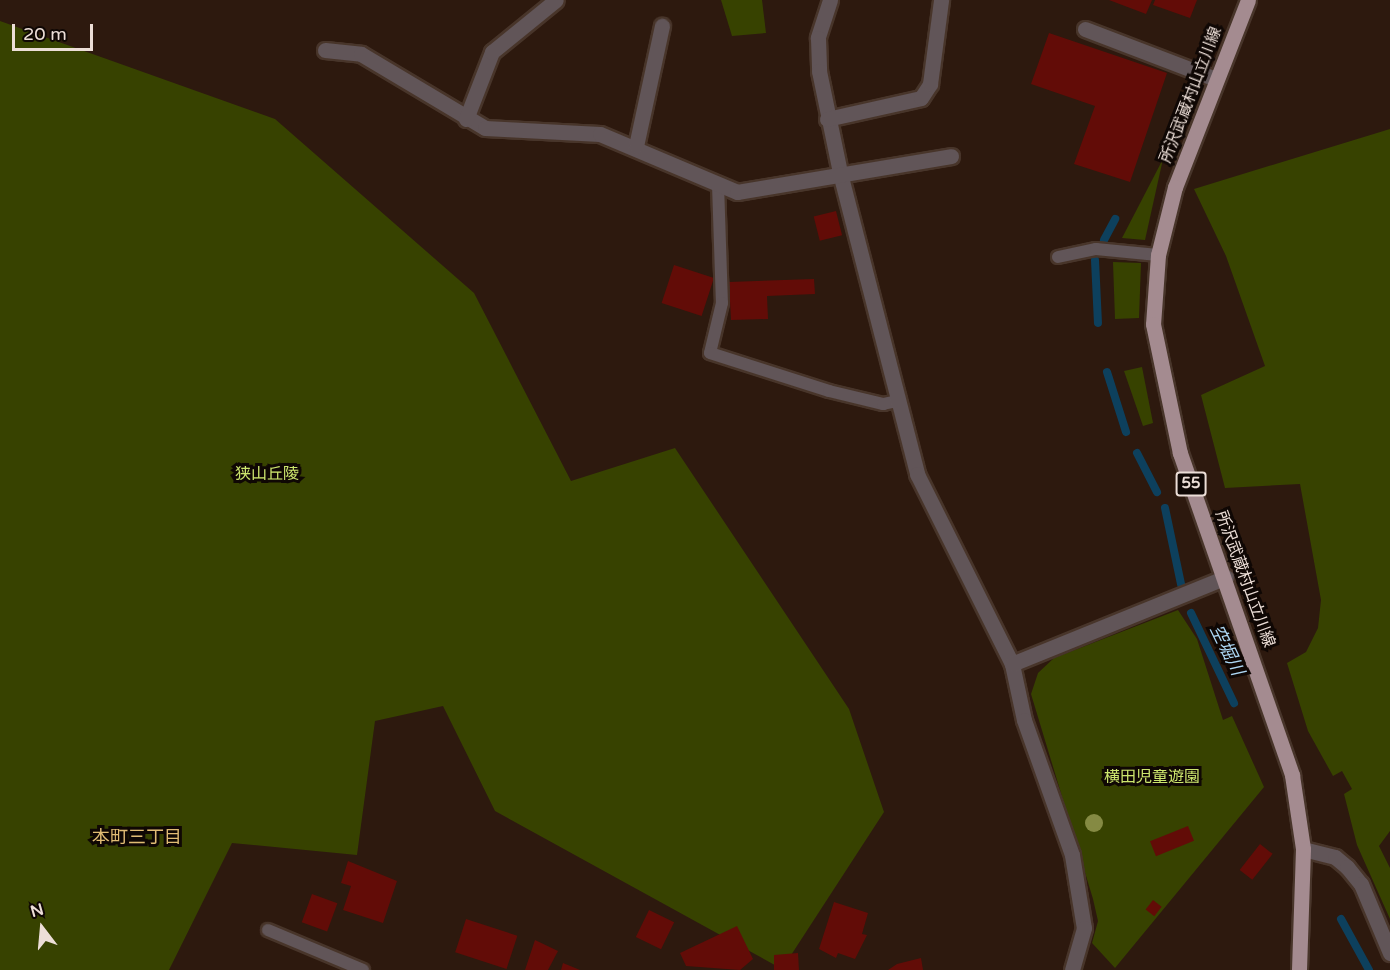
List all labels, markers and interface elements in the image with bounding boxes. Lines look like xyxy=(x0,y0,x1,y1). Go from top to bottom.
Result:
scale bar xyxy=(15,12,96,50)
text: 20 m xyxy=(23,23,67,45)
street label: 所沢武蔵村山立川線 xyxy=(1156,24,1226,166)
park label: 狭山丘陵 xyxy=(235,464,299,484)
road number: 55 xyxy=(1174,472,1208,496)
street label: 所沢武蔵村山立川線 xyxy=(1211,508,1279,650)
water label: 空堀川 xyxy=(1205,621,1249,679)
park label: 横田児童遊園 xyxy=(1104,767,1200,787)
district label: 本町三丁目 xyxy=(92,826,182,848)
north arrow xyxy=(12,898,72,958)
text: N xyxy=(28,899,46,922)

